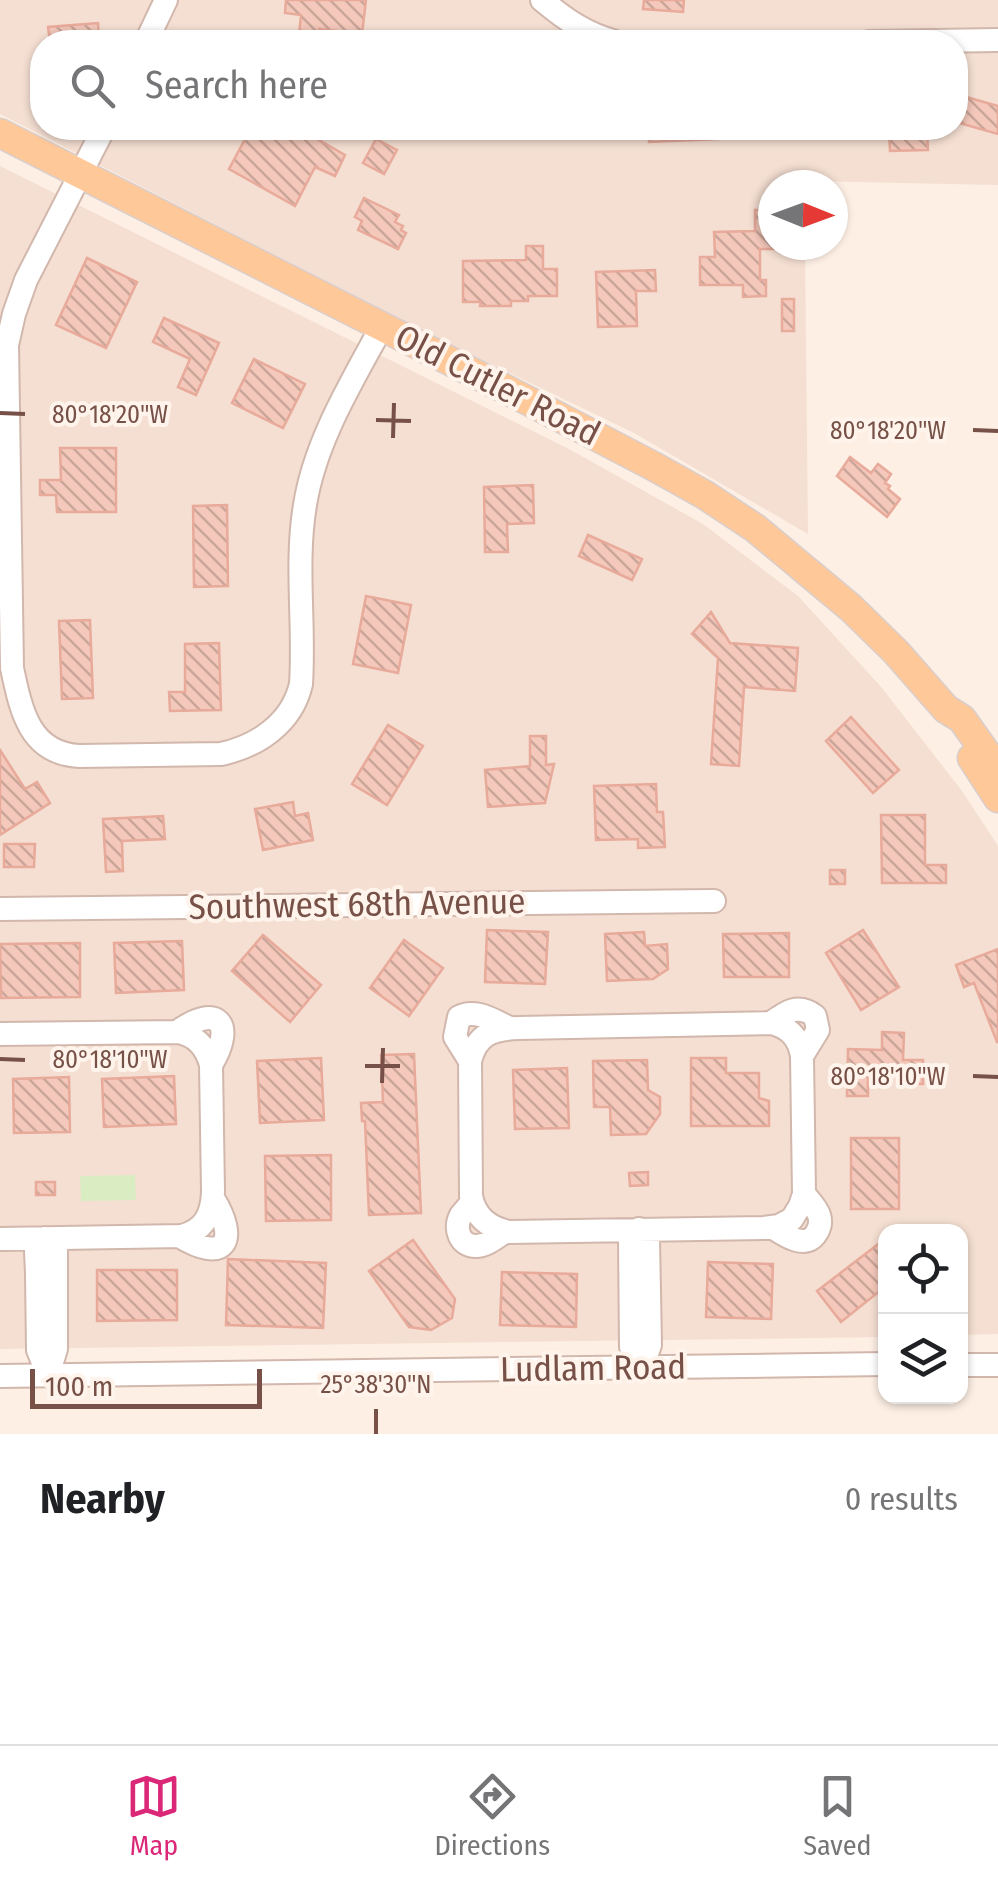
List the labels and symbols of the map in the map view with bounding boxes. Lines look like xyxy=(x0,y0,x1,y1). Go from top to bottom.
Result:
north arrow xyxy=(758,170,848,260)
street label: Old Cutler Road xyxy=(389,315,607,455)
text: 80°18'20"W xyxy=(52,400,168,430)
text: 80°18'20"W xyxy=(830,416,946,446)
street label: Southwest 68th Avenue xyxy=(188,880,526,928)
text: 80°18'10"W xyxy=(53,1045,168,1075)
text: 80°18'10"W xyxy=(831,1062,946,1092)
street label: Ludlam Road xyxy=(500,1345,686,1391)
scale bar xyxy=(30,1364,262,1408)
text: 25°38'30"N xyxy=(320,1370,432,1400)

